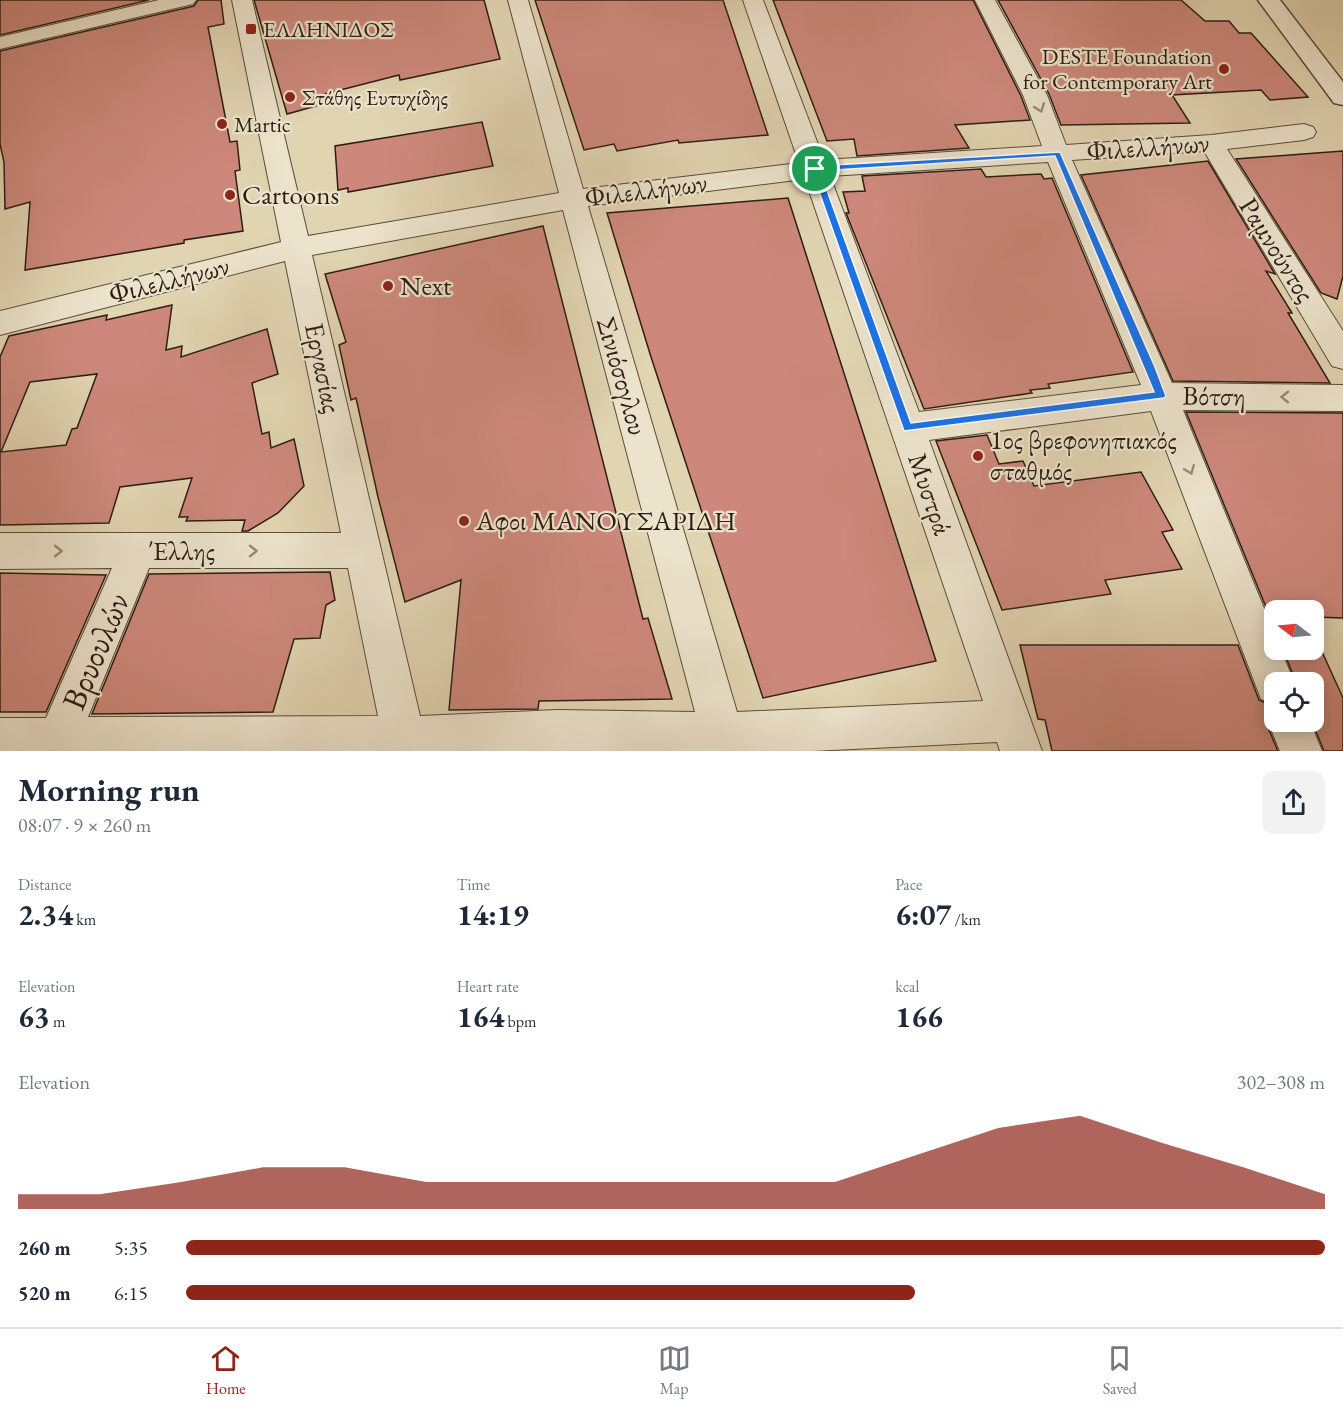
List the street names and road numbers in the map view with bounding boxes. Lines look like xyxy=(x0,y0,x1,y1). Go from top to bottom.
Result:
street label: Φιλελλήνων xyxy=(1085,125,1211,168)
street label: Φιλελλήνων xyxy=(583,165,709,214)
street label: Ραμνούντος xyxy=(1232,191,1323,309)
street label: Φιλελλήνων xyxy=(105,248,233,311)
street label: Σινιόσογλου xyxy=(589,313,656,439)
street label: Εργασίας xyxy=(297,320,350,416)
street label: Βότση xyxy=(1182,377,1246,414)
street label: Μυστρά xyxy=(900,449,961,540)
street label: Έλλης xyxy=(149,533,215,568)
street label: Βρυουλών xyxy=(52,586,139,716)

